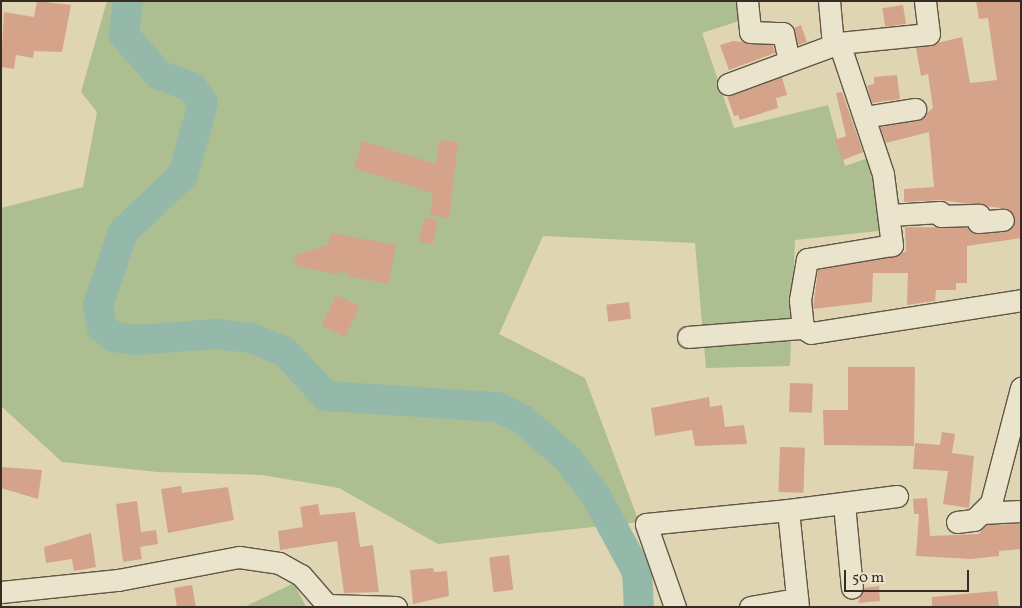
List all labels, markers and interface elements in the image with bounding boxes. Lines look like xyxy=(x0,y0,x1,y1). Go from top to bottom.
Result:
scale bar xyxy=(847,560,972,592)
text: 50 m xyxy=(852,568,884,589)

